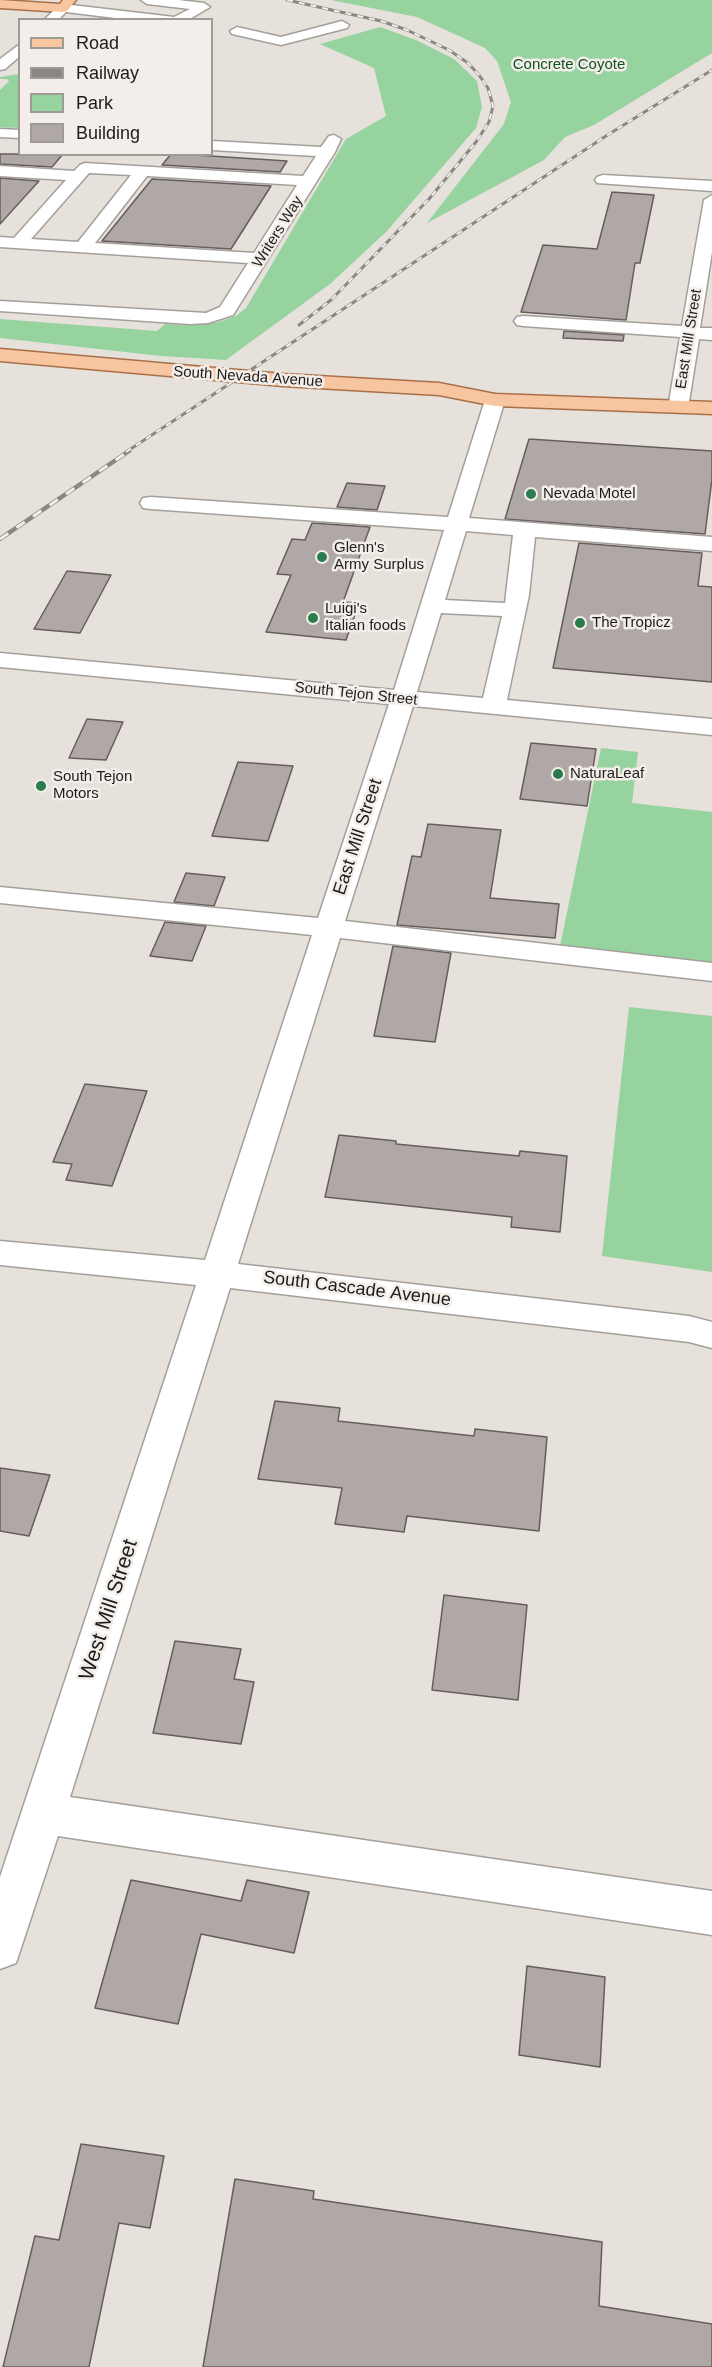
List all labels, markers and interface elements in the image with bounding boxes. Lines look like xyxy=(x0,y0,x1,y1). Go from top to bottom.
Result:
legend xyxy=(18,18,213,156)
text: Road xyxy=(76,33,119,53)
park label: Concrete Coyote xyxy=(513,56,625,74)
text: Railway xyxy=(76,63,139,83)
text: Park xyxy=(76,93,113,113)
text: Building xyxy=(76,123,140,143)
street label: Writers Way xyxy=(249,193,307,271)
street label: East Mill Street xyxy=(672,288,706,390)
street label: South Nevada Avenue xyxy=(173,363,323,391)
place label: Nevada Motel xyxy=(543,485,636,503)
marker: Nevada Motel xyxy=(524,487,538,501)
place label: Glenn's Army Surplus xyxy=(334,539,424,574)
marker: Glenn's Army Surplus xyxy=(315,550,329,564)
place label: Luigi's Italian foods xyxy=(325,600,406,635)
marker: Luigi's Italian foods xyxy=(306,611,320,625)
place label: The Tropicz xyxy=(592,614,671,632)
marker: The Tropicz xyxy=(573,616,587,630)
street label: South Tejon Street xyxy=(294,679,418,709)
place label: NaturaLeaf xyxy=(570,765,644,783)
marker: NaturaLeaf xyxy=(551,767,565,781)
place label: South Tejon Motors xyxy=(53,768,132,803)
street label: East Mill Street xyxy=(329,776,387,898)
marker: South Tejon Motors xyxy=(34,779,48,793)
street label: South Cascade Avenue xyxy=(262,1267,452,1311)
street label: West Mill Street xyxy=(74,1536,144,1684)

